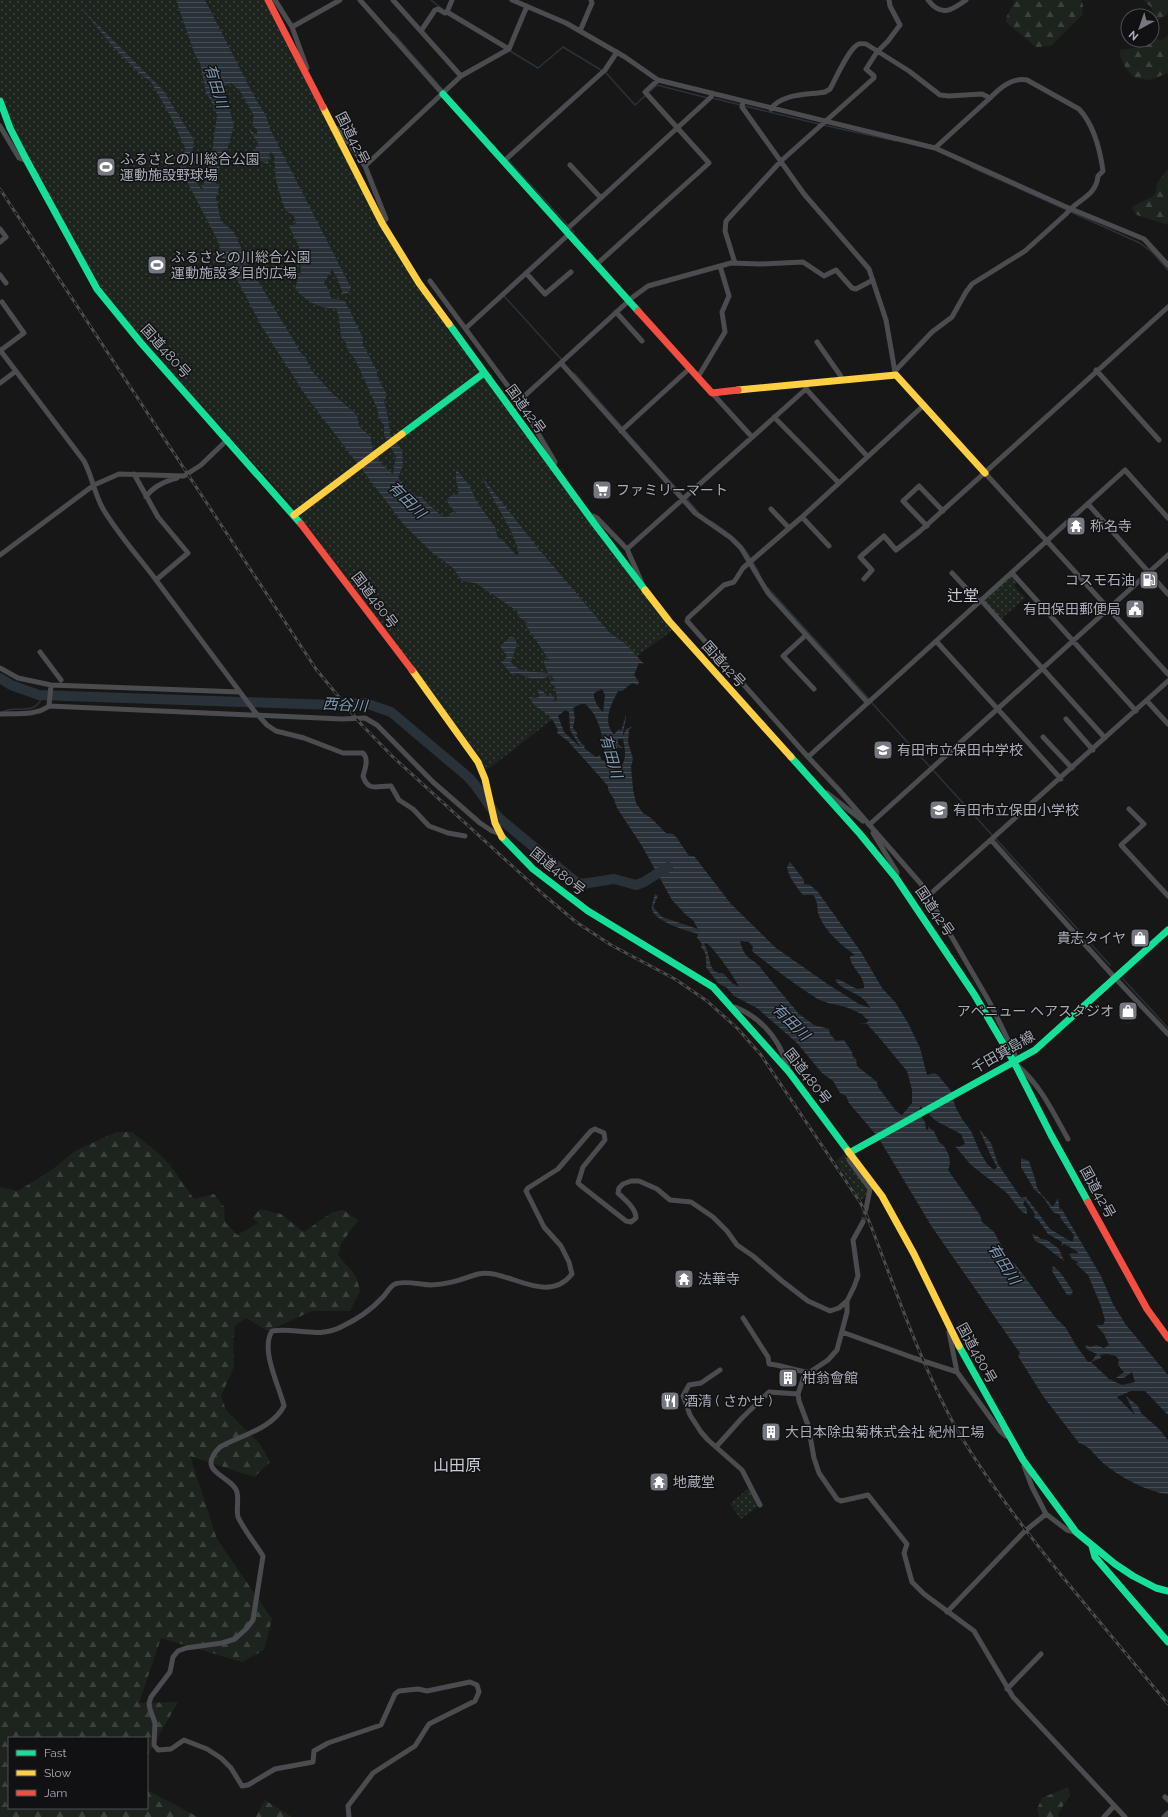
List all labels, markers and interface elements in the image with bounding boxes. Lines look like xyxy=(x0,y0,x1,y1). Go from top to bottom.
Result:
north arrow xyxy=(1120,8,1160,48)
text: N xyxy=(1126,28,1141,43)
water label: 有田川 xyxy=(201,62,232,112)
street label: 国道42号 xyxy=(333,109,373,167)
place label: ふるさとの川総合公園 運動施設野球場 xyxy=(120,151,260,183)
sports icon: ふるさとの川総合公園 運動施設野球場 xyxy=(95,156,117,178)
place label: ふるさとの川総合公園 運動施設多目的広場 xyxy=(171,249,311,281)
sports icon: ふるさとの川総合公園 運動施設多目的広場 xyxy=(146,254,168,276)
street label: 国道480号 xyxy=(138,321,194,381)
street label: 国道42号 xyxy=(503,381,549,437)
water label: 有田川 xyxy=(385,478,431,524)
supermarket icon: ファミリーマート xyxy=(591,479,613,501)
place label: ファミリーマート xyxy=(616,482,728,498)
temple icon: 称名寺 xyxy=(1065,515,1087,537)
place label: 称名寺 xyxy=(1090,518,1132,534)
street label: 国道480号 xyxy=(349,569,401,631)
fuel station icon: コスモ石油 xyxy=(1138,569,1160,591)
place label: コスモ石油 xyxy=(1065,572,1135,588)
district label: 辻堂 xyxy=(947,586,979,605)
public building icon: 有田保田郵便局 xyxy=(1124,598,1146,620)
place label: 有田保田郵便局 xyxy=(1023,601,1121,617)
street label: 国道42号 xyxy=(699,637,749,691)
water label: 西谷川 xyxy=(322,695,370,715)
water label: 有田川 xyxy=(596,732,626,782)
school or university icon: 有田市立保田中学校 xyxy=(872,739,894,761)
place label: 有田市立保田中学校 xyxy=(897,742,1023,758)
school or university icon: 有田市立保田小学校 xyxy=(928,799,950,821)
place label: 有田市立保田小学校 xyxy=(953,802,1079,818)
street label: 国道480号 xyxy=(527,844,589,898)
street label: 国道42号 xyxy=(912,883,958,939)
shop icon: 貴志タイヤ xyxy=(1129,927,1151,949)
place label: 貴志タイヤ xyxy=(1056,930,1126,946)
water label: 有田川 xyxy=(769,1000,815,1046)
shop icon: アベニュー ヘアスタジオ xyxy=(1117,1000,1139,1022)
place label: アベニュー ヘアスタジオ xyxy=(957,1003,1114,1019)
street label: 千田箕島線 xyxy=(969,1028,1037,1076)
street label: 国道480号 xyxy=(781,1045,835,1107)
street label: 国道42号 xyxy=(1077,1163,1119,1221)
water label: 有田川 xyxy=(984,1240,1025,1290)
temple icon: 法華寺 xyxy=(673,1268,695,1290)
place label: 法華寺 xyxy=(698,1271,740,1287)
street label: 国道480号 xyxy=(954,1320,1000,1386)
building icon: 柑翁會館 xyxy=(777,1367,799,1389)
place label: 柑翁會館 xyxy=(802,1370,858,1386)
restaurant icon: 酒清 ( さかせ ) xyxy=(659,1390,681,1412)
place label: 酒清 ( さかせ ) xyxy=(684,1393,772,1409)
building icon: 大日本除虫菊株式会社 紀州工場 xyxy=(760,1421,782,1443)
place label: 大日本除虫菊株式会社 紀州工場 xyxy=(785,1424,985,1440)
district label: 山田原 xyxy=(433,1456,481,1475)
temple icon: 地蔵堂 xyxy=(648,1471,670,1493)
place label: 地蔵堂 xyxy=(673,1474,715,1490)
legend xyxy=(8,1737,148,1809)
text: Fast xyxy=(44,1746,67,1760)
text: Slow xyxy=(44,1766,71,1780)
text: Jam xyxy=(44,1786,67,1800)

